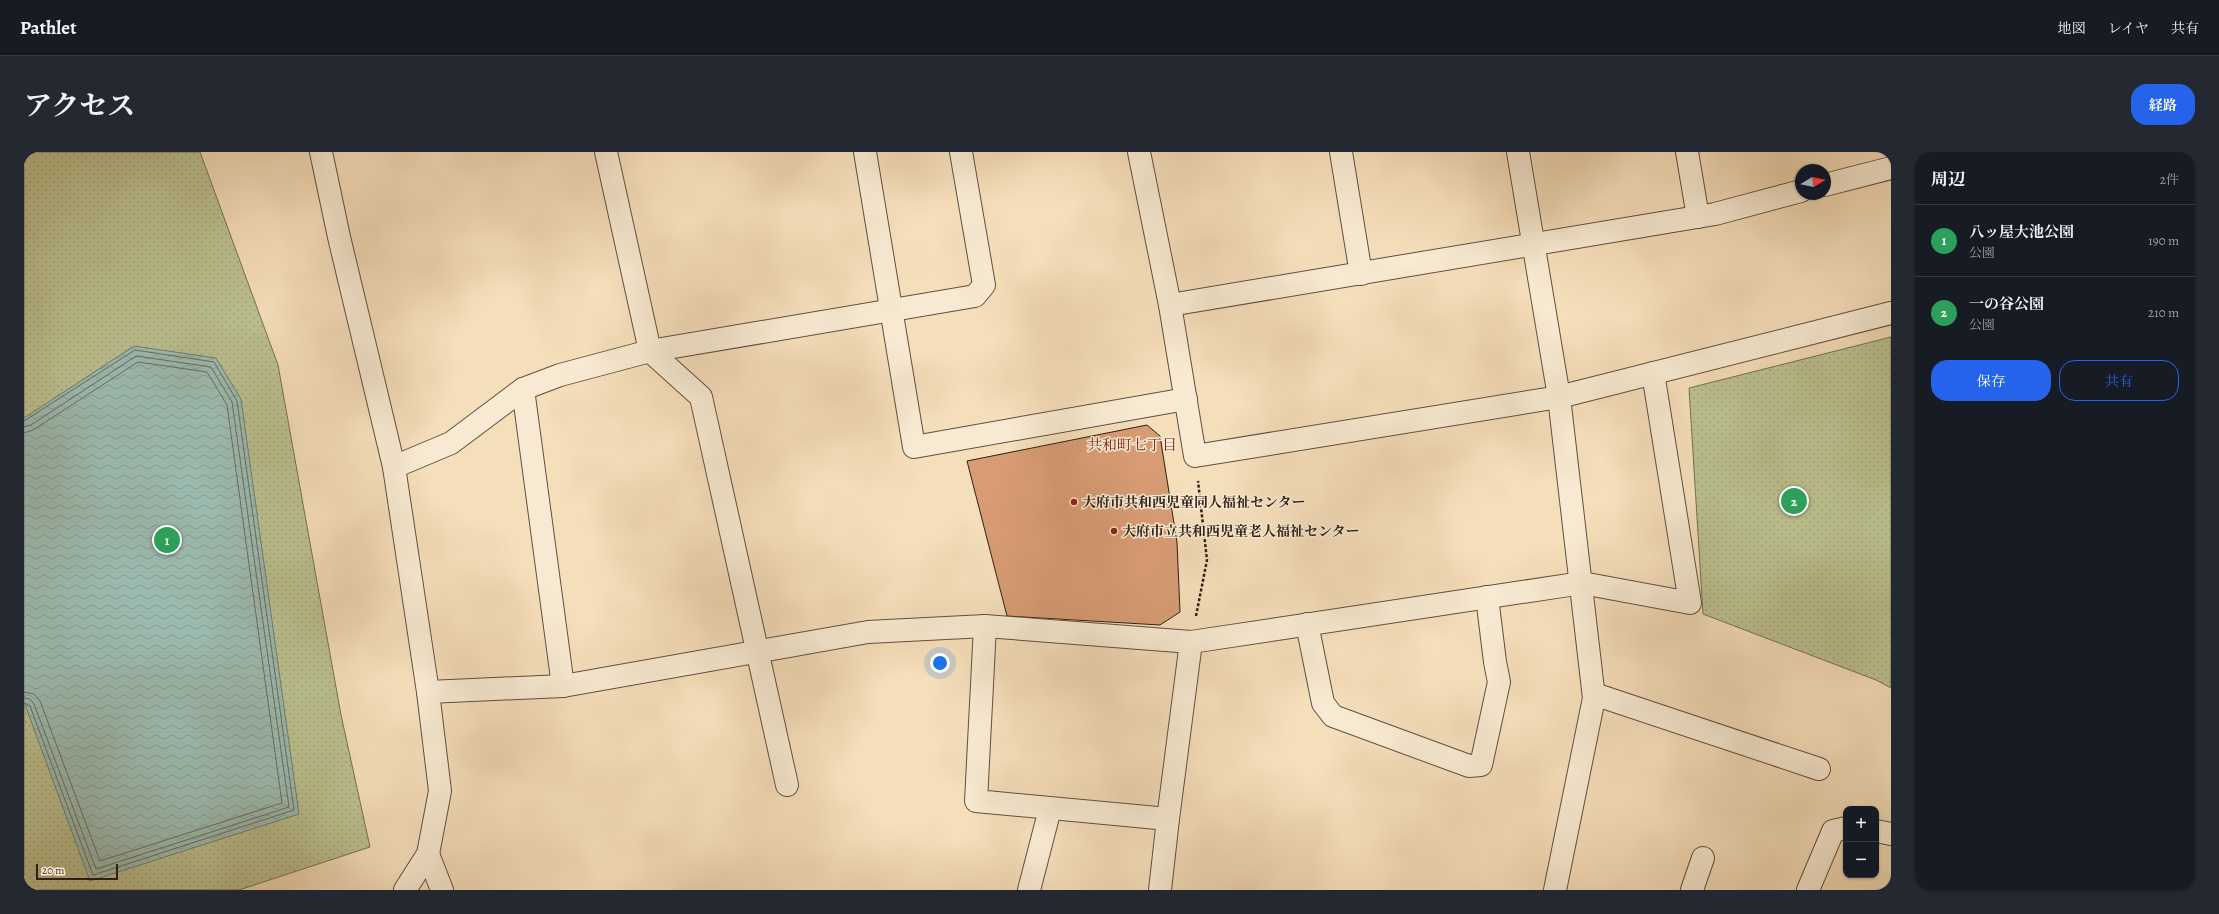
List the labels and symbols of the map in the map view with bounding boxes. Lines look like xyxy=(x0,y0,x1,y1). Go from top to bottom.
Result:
north arrow xyxy=(1795,164,1831,200)
district label: 共和町七丁目 xyxy=(1087,435,1177,455)
pin: 2 xyxy=(1781,486,1807,516)
place label: 大府市共和西児童同人福祉センター xyxy=(1082,493,1305,512)
marker: 大府市共和西児童同人福祉センター xyxy=(1069,497,1079,507)
place label: 大府市立共和西児童老人福祉センター xyxy=(1122,522,1359,541)
pin: 1 xyxy=(154,525,180,555)
marker: 大府市立共和西児童老人福祉センター xyxy=(1109,526,1119,536)
your location xyxy=(930,653,950,673)
scale bar xyxy=(36,862,118,881)

